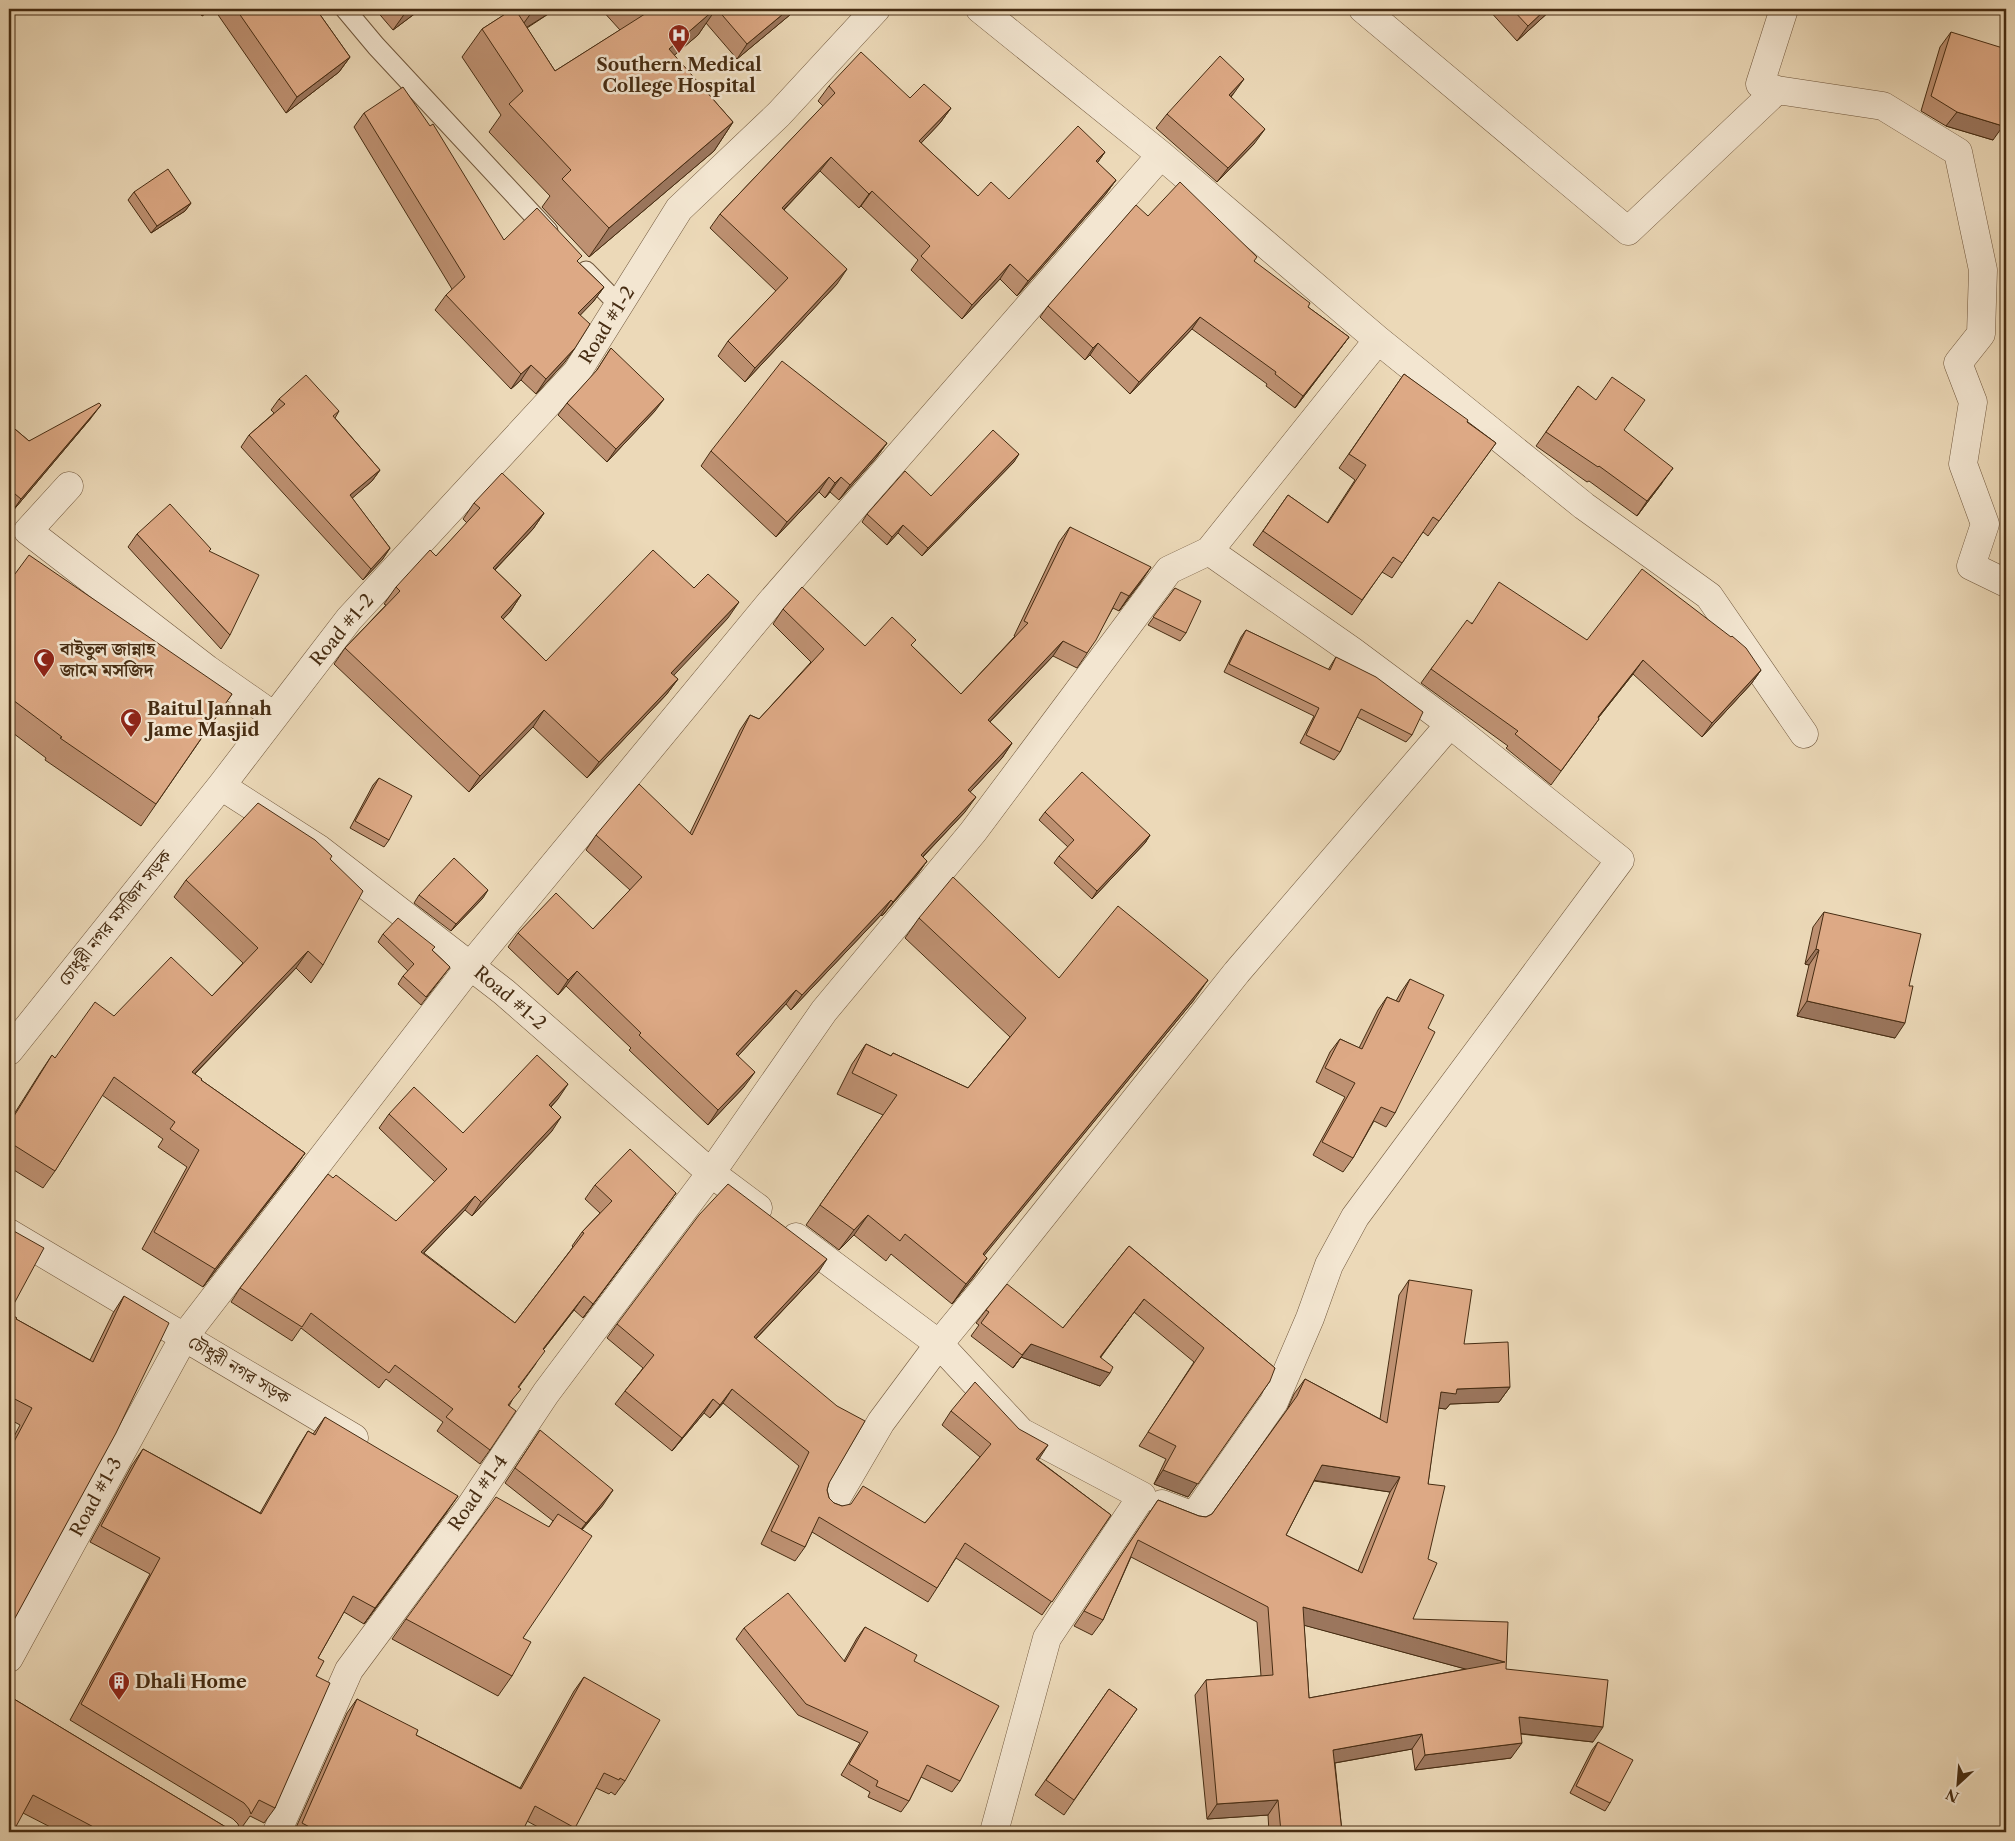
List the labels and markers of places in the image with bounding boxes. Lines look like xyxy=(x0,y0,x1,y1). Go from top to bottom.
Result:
hospital icon: Southern Medical College Hospital xyxy=(667,23,691,54)
place label: Southern Medical College Hospital xyxy=(596,54,762,97)
place label: বাইতুল জান্নাহ জামে মসজিদ xyxy=(59,638,156,681)
mosque icon: বাইতুল জান্নাহ জামে মসজিদ xyxy=(32,647,56,678)
place label: Baitul Jannah Jame Masjid xyxy=(144,698,273,741)
mosque icon: Baitul Jannah Jame Masjid xyxy=(119,707,143,738)
building icon: Dhali Home xyxy=(107,1670,131,1701)
place label: Dhali Home xyxy=(135,1671,247,1693)

